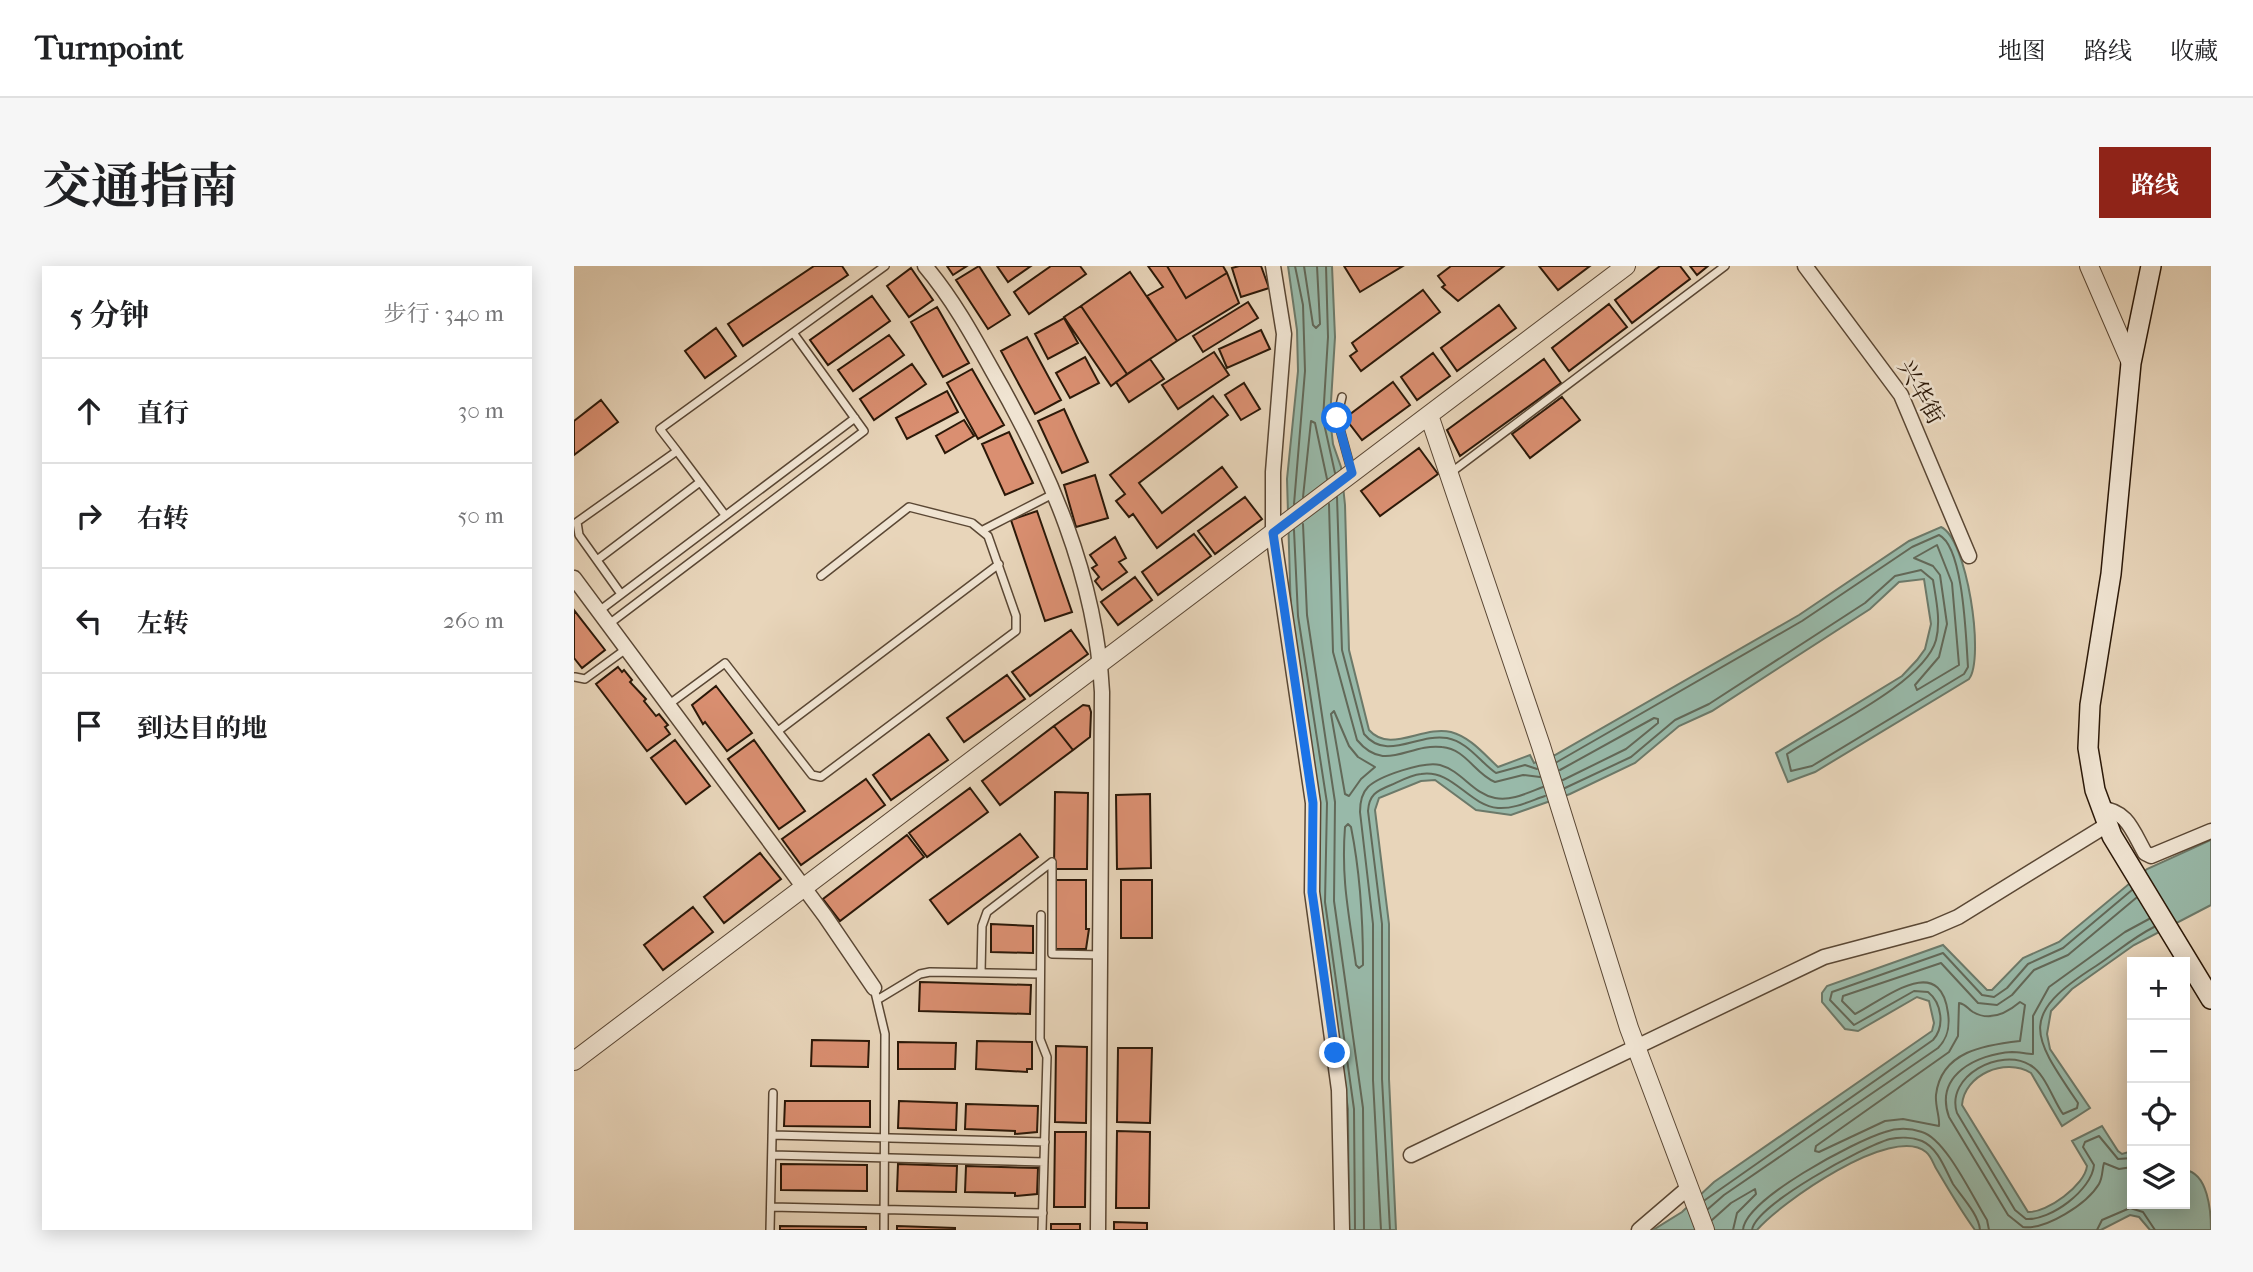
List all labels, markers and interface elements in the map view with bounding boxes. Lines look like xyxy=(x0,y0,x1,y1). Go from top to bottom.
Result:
text: Turnpoint xyxy=(35,29,183,68)
text: 地图 xyxy=(1998,37,2046,65)
text: 路线 xyxy=(2084,37,2132,65)
text: 收藏 xyxy=(2170,37,2218,65)
button: 路线 xyxy=(2099,147,2211,218)
text: 交通指南 xyxy=(42,158,238,216)
text: 5 分钟 xyxy=(70,298,149,333)
text: 步行 · 340 m xyxy=(384,300,504,327)
street label: 兴华街 xyxy=(1892,356,1949,429)
icon: ahead xyxy=(70,392,108,430)
text: 30 m xyxy=(458,397,504,424)
text: 直行 xyxy=(137,398,189,429)
route start xyxy=(1321,402,1352,433)
icon: right xyxy=(70,497,108,535)
text: 50 m xyxy=(457,502,504,529)
text: 右转 xyxy=(137,503,189,534)
icon: left xyxy=(70,602,108,640)
text: 260 m xyxy=(443,607,504,634)
text: 左转 xyxy=(137,608,189,639)
icon: arrive xyxy=(70,707,108,745)
text: 到达目的地 xyxy=(137,713,267,744)
map controls xyxy=(2127,957,2190,1209)
button: + xyxy=(2127,957,2190,1020)
button: − xyxy=(2127,1020,2190,1083)
route end xyxy=(1319,1037,1350,1068)
button: locate xyxy=(2127,1083,2190,1146)
button: layers xyxy=(2127,1146,2190,1209)

